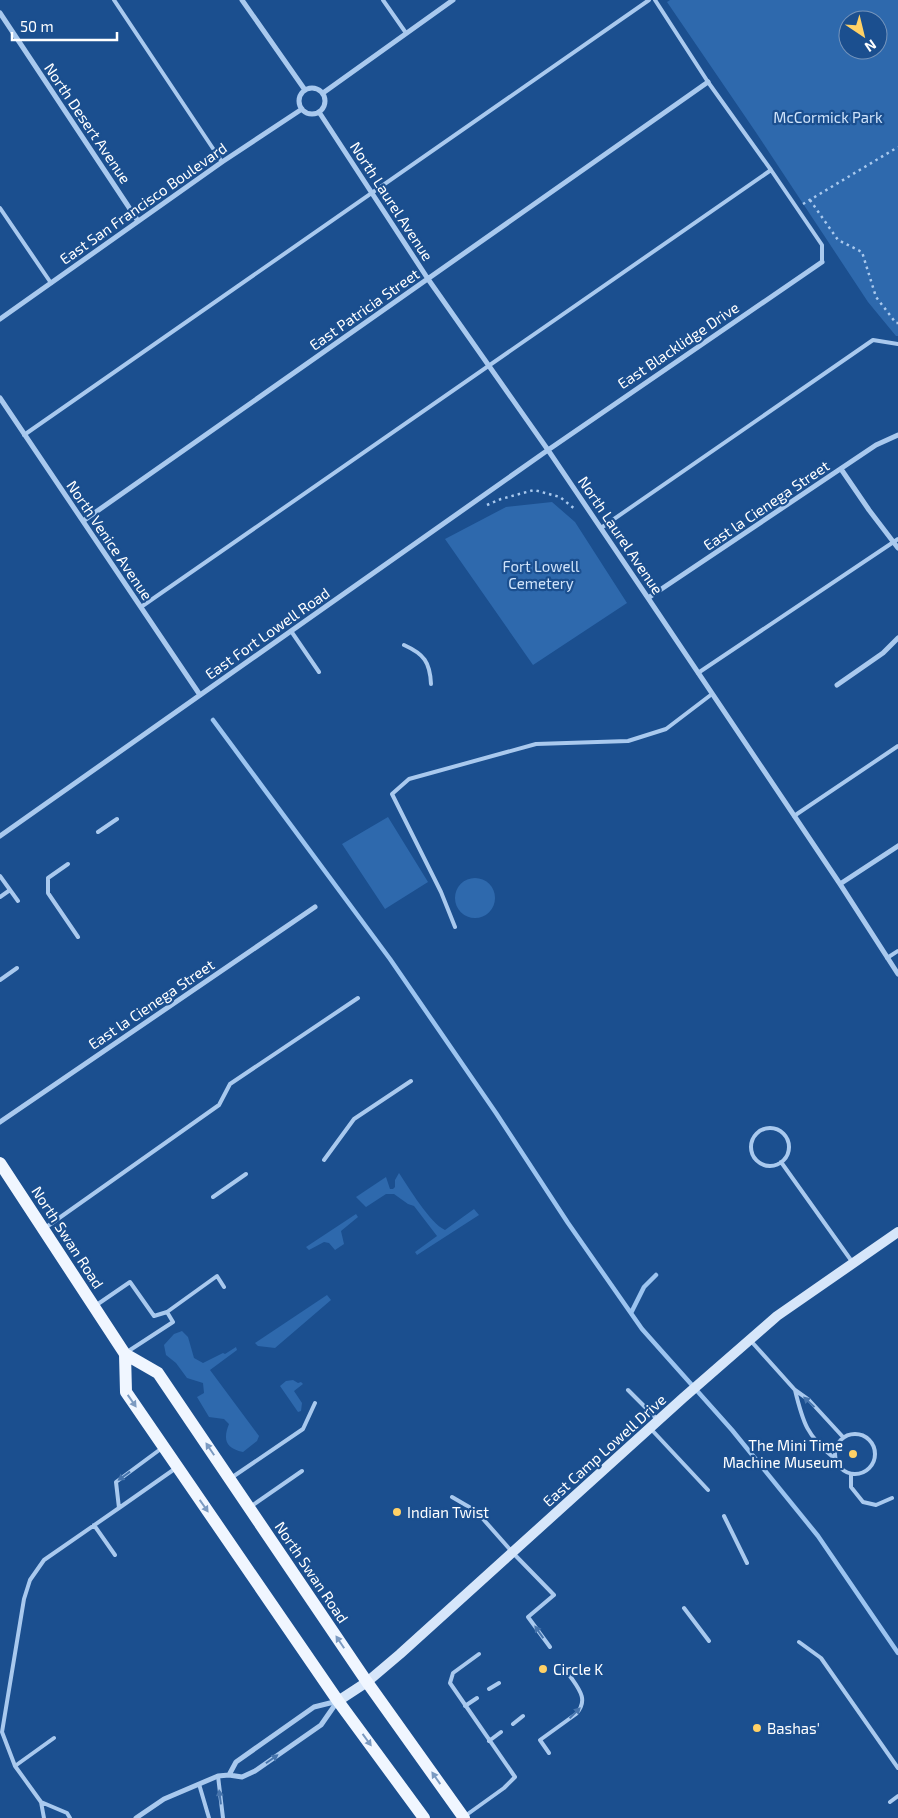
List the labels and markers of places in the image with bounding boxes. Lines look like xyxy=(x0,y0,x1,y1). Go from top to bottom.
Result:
place label: The Mini Time Machine Museum xyxy=(723,1436,843,1471)
marker: The Mini Time Machine Museum xyxy=(847,1448,859,1460)
place label: Indian Twist xyxy=(407,1503,489,1521)
marker: Indian Twist xyxy=(391,1506,403,1518)
place label: Circle K xyxy=(553,1660,603,1678)
marker: Circle K xyxy=(537,1663,549,1675)
place label: Bashas' xyxy=(767,1719,820,1737)
marker: Bashas' xyxy=(751,1722,763,1734)

